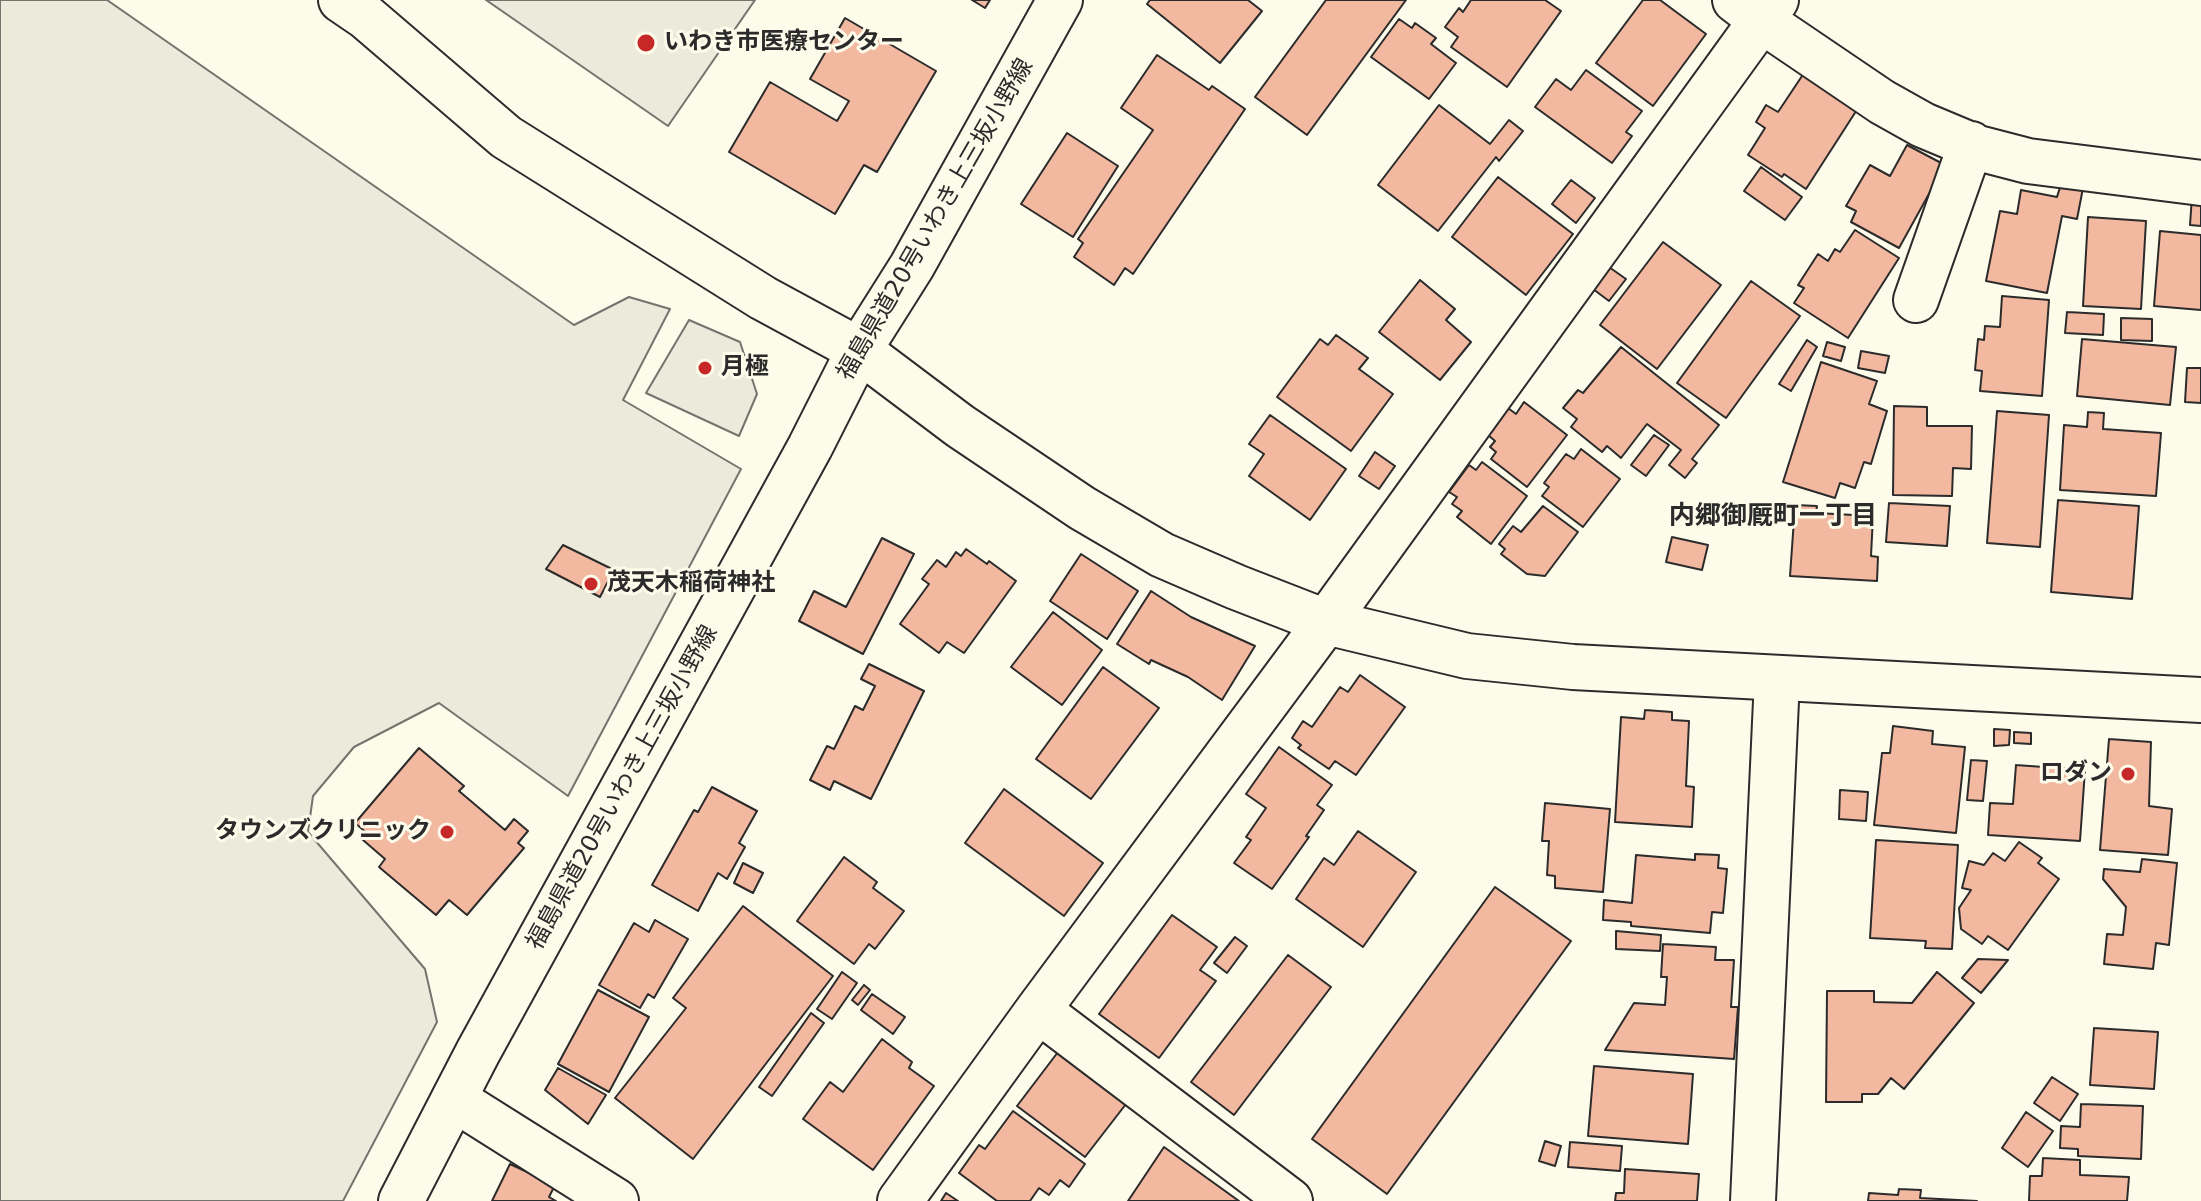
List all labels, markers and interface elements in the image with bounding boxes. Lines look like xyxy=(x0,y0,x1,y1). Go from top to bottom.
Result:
place label: いわき市医療センター xyxy=(664,29,904,57)
marker: いわき市医療センター xyxy=(635,32,657,54)
street label: 福島県道20号いわき上三坂小野線 xyxy=(832,54,1040,386)
place label: 月極 xyxy=(721,354,769,382)
marker: 月極 xyxy=(696,359,714,377)
district label: 内郷御厩町一丁目 xyxy=(1669,501,1877,533)
place label: 茂天木稲荷神社 xyxy=(607,570,775,598)
marker: 茂天木稲荷神社 xyxy=(582,575,600,593)
street label: 福島県道20号いわき上三坂小野線 xyxy=(522,621,724,955)
place label: ロダン xyxy=(2040,760,2112,788)
marker: ロダン xyxy=(2119,765,2137,783)
place label: タウンズクリニック xyxy=(215,818,431,846)
marker: タウンズクリニック xyxy=(438,823,456,841)

